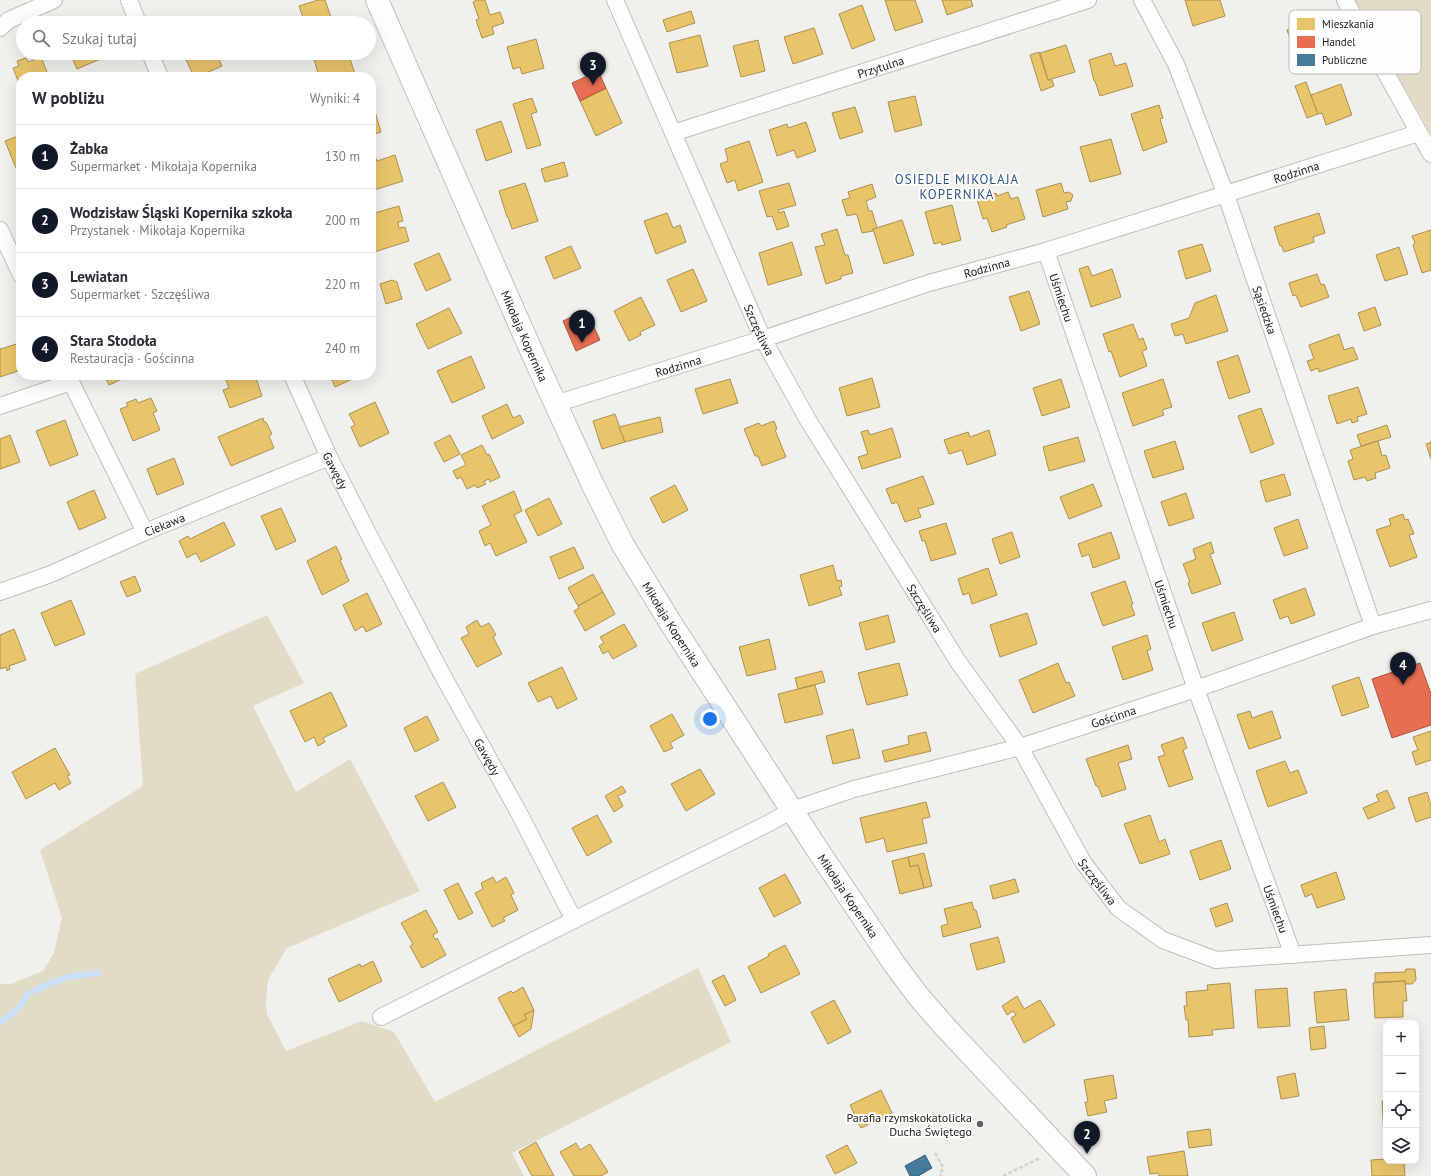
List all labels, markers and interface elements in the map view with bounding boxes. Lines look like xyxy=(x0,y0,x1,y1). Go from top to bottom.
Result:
legend xyxy=(1289,10,1421,74)
search box xyxy=(16,16,376,60)
text: Mieszkania xyxy=(1322,17,1374,31)
icon: search xyxy=(30,27,52,49)
text: Szukaj tutaj xyxy=(62,29,137,48)
text: Handel xyxy=(1322,35,1356,49)
pin: 3 xyxy=(580,52,606,85)
street label: Przytulna xyxy=(856,52,906,81)
text: Publiczne xyxy=(1322,53,1368,67)
text: W pobliżu xyxy=(32,87,104,109)
text: Wyniki: 4 xyxy=(310,90,360,107)
text: Żabka xyxy=(70,139,108,158)
text: 1 xyxy=(41,148,49,165)
text: 130 m xyxy=(325,148,360,165)
street label: Rodzinna xyxy=(1272,157,1321,186)
text: Supermarket · Mikołaja Kopernika xyxy=(70,158,257,175)
district label: OSIEDLE MIKOŁAJA KOPERNIKA xyxy=(895,171,1019,203)
text: Wodzisław Śląski Kopernika szkoła xyxy=(70,203,292,222)
text: 2 xyxy=(41,212,49,229)
text: 200 m xyxy=(325,212,360,229)
text: Przystanek · Mikołaja Kopernika xyxy=(70,222,245,239)
street label: Rodzinna xyxy=(962,254,1012,281)
text: Lewiatan xyxy=(70,267,128,286)
street label: Uśmiechu xyxy=(1047,271,1077,324)
text: 3 xyxy=(41,276,49,293)
text: 220 m xyxy=(325,276,360,293)
street label: Sąsiedzka xyxy=(1250,284,1280,336)
text: Supermarket · Szczęśliwa xyxy=(70,286,210,303)
street label: Mikołaja Kopernika xyxy=(498,288,552,384)
street label: Szczęśliwa xyxy=(741,302,778,358)
pin: 1 xyxy=(569,310,595,343)
text: Stara Stodoła xyxy=(70,331,157,350)
text: 4 xyxy=(41,340,49,357)
text: 240 m xyxy=(325,340,360,357)
text: Restauracja · Gościnna xyxy=(70,350,195,367)
street label: Rodzinna xyxy=(653,351,703,380)
street label: Gawędy xyxy=(320,449,352,492)
street label: Ciekawa xyxy=(142,509,187,539)
street label: Uśmiechu xyxy=(1152,578,1182,630)
street label: Mikołaja Kopernika xyxy=(640,579,704,670)
street label: Szczęśliwa xyxy=(904,581,946,635)
pin: 4 xyxy=(1390,652,1416,685)
street label: Gościnna xyxy=(1089,702,1138,731)
your location xyxy=(700,709,720,729)
street label: Gawędy xyxy=(471,735,504,778)
street label: Mikołaja Kopernika xyxy=(815,851,882,941)
street label: Szczęśliwa xyxy=(1075,855,1120,908)
street label: Uśmiechu xyxy=(1261,883,1292,935)
map controls xyxy=(1383,1020,1419,1164)
button: + xyxy=(1383,1020,1419,1056)
button: − xyxy=(1383,1056,1419,1092)
button: locate xyxy=(1383,1092,1419,1128)
place label: Parafia rzymskokatolicka Ducha Świętego xyxy=(846,1110,972,1139)
marker: Parafia rzymskokatolicka Ducha Świętego xyxy=(975,1119,985,1129)
pin: 2 xyxy=(1074,1121,1100,1154)
button: layers xyxy=(1383,1128,1419,1164)

